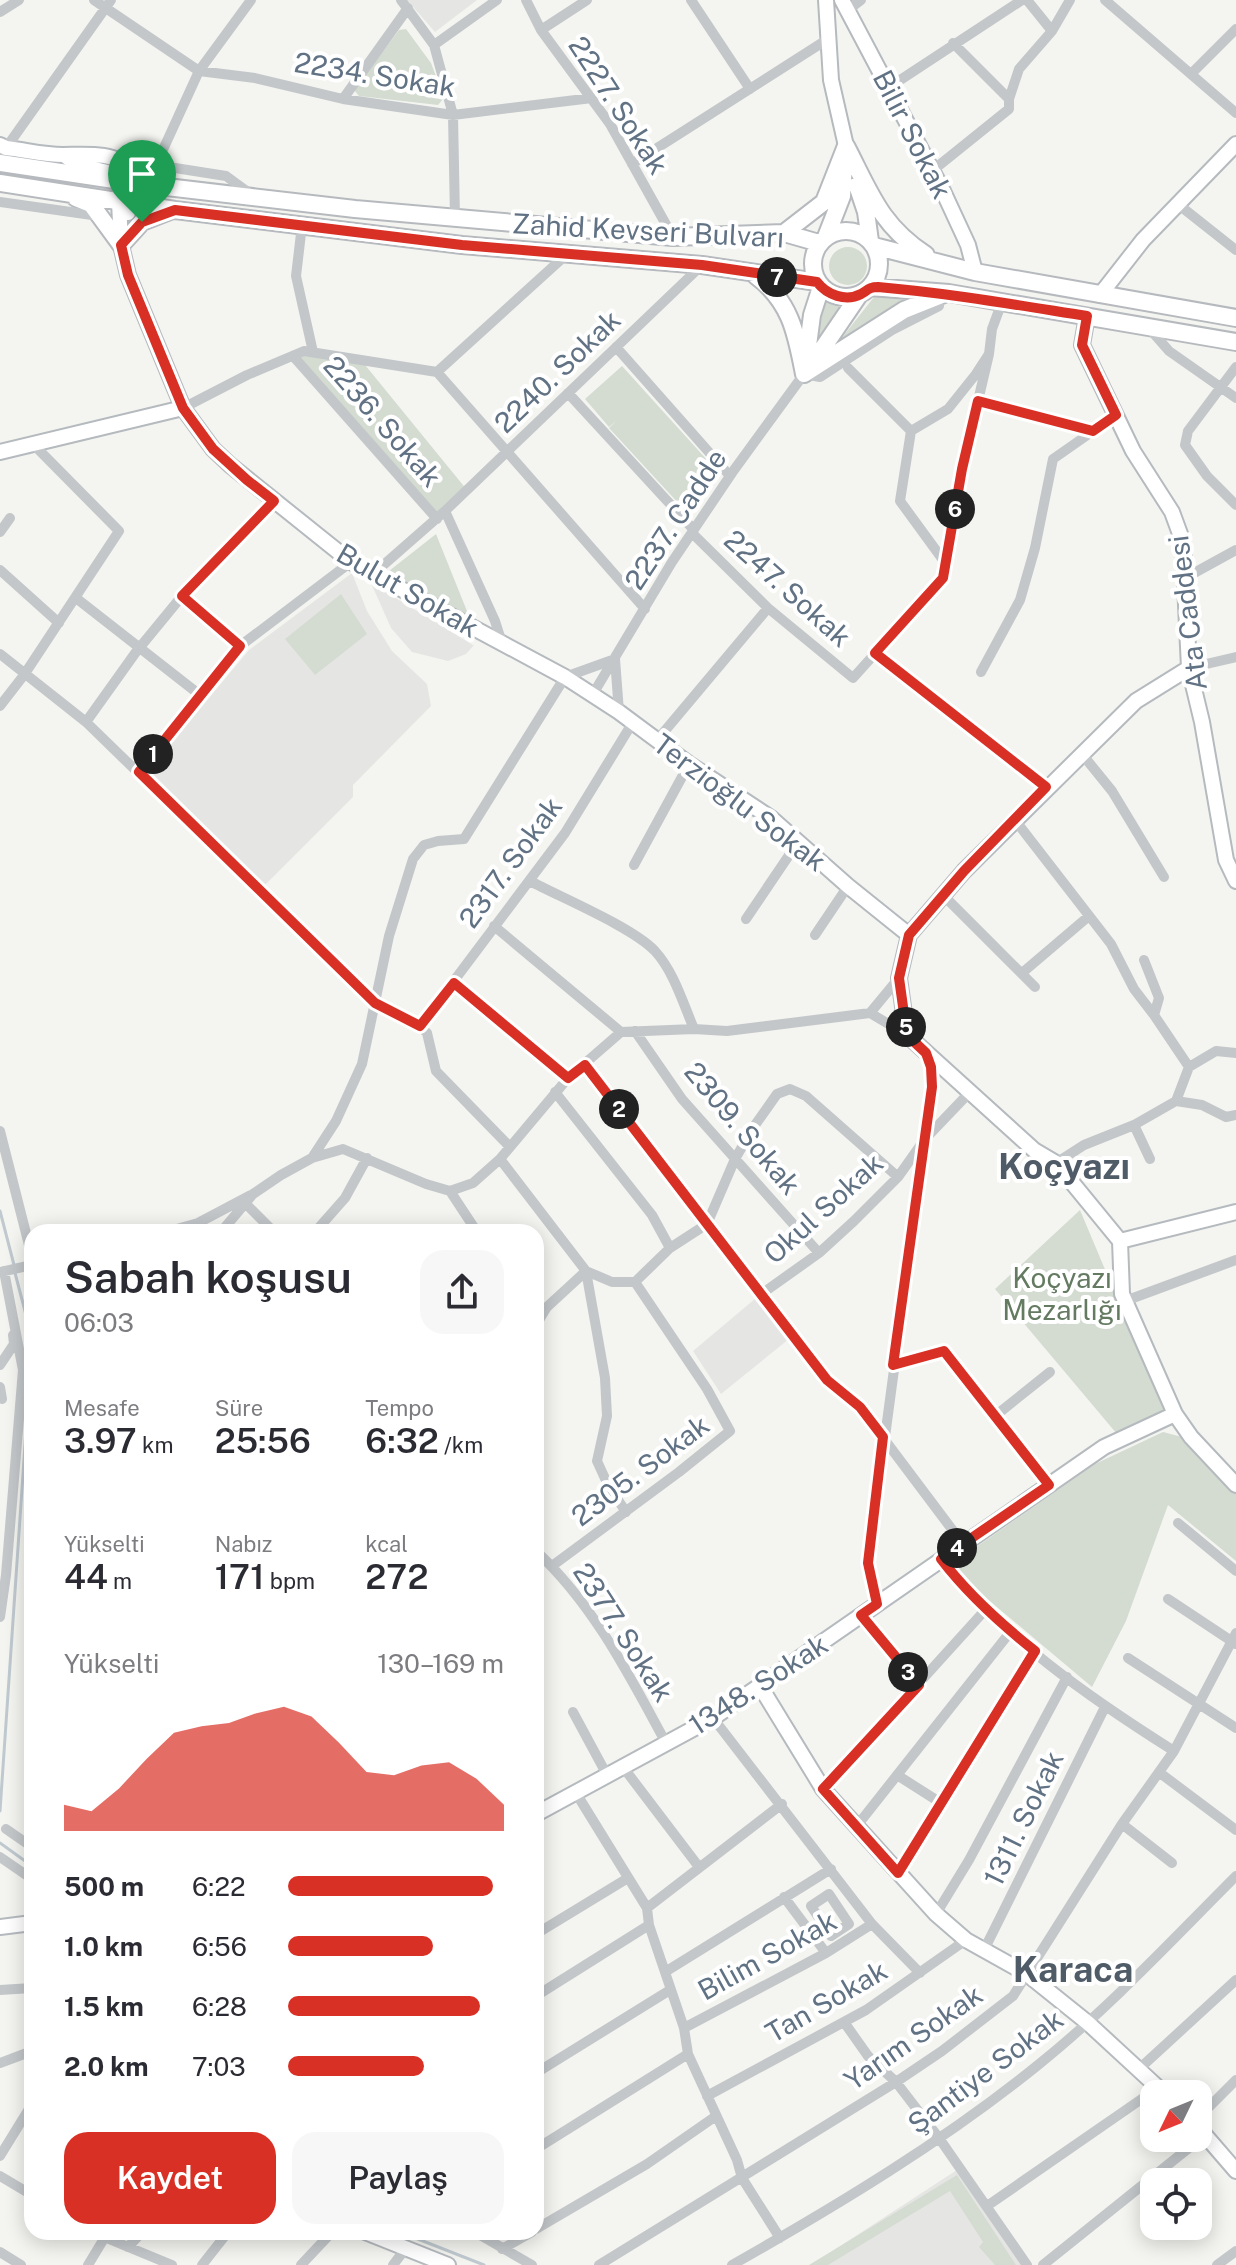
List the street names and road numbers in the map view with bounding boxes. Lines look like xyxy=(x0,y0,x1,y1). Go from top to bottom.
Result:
street label: 2227. Sokak xyxy=(562,30,676,180)
street label: 2234. Sokak xyxy=(292,45,458,103)
street label: Bilir Sokak xyxy=(867,64,959,204)
street label: Zahid Kevseri Bulvarı xyxy=(511,206,785,254)
street label: 2240. Sokak xyxy=(487,303,627,439)
street label: 2236. Sokak xyxy=(317,349,449,493)
street label: 2237. Cadde xyxy=(617,443,733,595)
street label: 2247. Sokak xyxy=(718,523,858,653)
street label: Ata Caddesi xyxy=(1161,534,1213,692)
street label: Bulut Sokak xyxy=(331,536,485,644)
street label: Terzioğlu Sokak xyxy=(647,726,833,878)
street label: 2317. Sokak xyxy=(452,790,568,934)
street label: 2309. Sokak xyxy=(678,1055,808,1201)
street label: Okul Sokak xyxy=(757,1146,889,1270)
street label: 2305. Sokak xyxy=(565,1408,715,1532)
street label: 2377. Sokak xyxy=(567,1557,681,1707)
street label: 1348. Sokak xyxy=(682,1627,834,1741)
street label: 1311. Sokak xyxy=(976,1745,1070,1891)
street label: Bilim Sokak xyxy=(692,1903,842,2007)
street label: Tan Sokak xyxy=(759,1953,893,2049)
street label: Yarım Sokak xyxy=(838,1977,988,2097)
street label: Şantiye Sokak xyxy=(901,2002,1069,2140)

